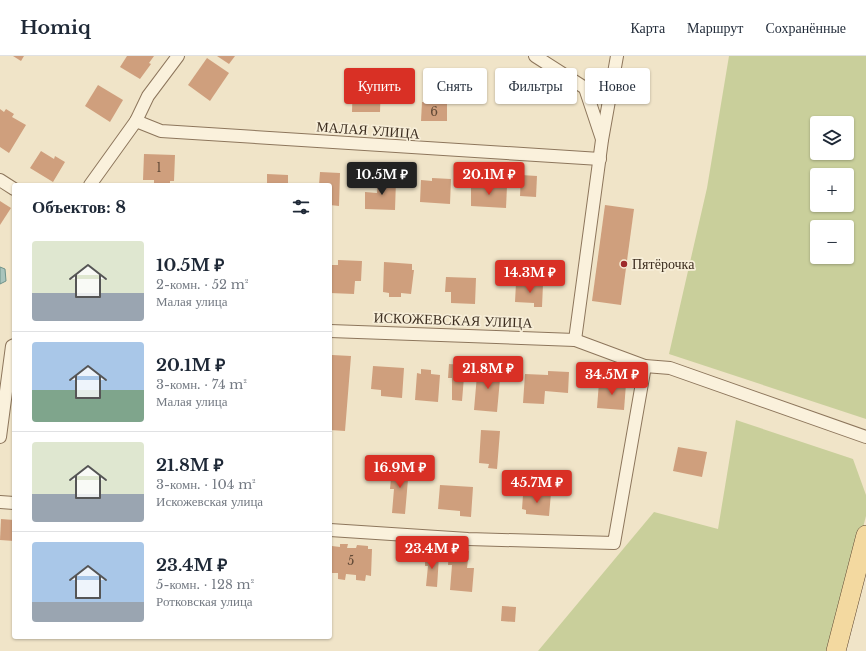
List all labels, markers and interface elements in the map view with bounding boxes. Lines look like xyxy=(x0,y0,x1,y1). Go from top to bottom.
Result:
text: Homiq xyxy=(20,16,91,39)
text: Карта xyxy=(630,19,665,37)
text: Маршрут xyxy=(687,19,743,37)
text: Сохранённые xyxy=(765,19,846,37)
chip: Купить xyxy=(344,68,415,104)
chip: Снять xyxy=(423,68,487,104)
chip: Фильтры xyxy=(495,68,577,104)
chip: Новое xyxy=(585,68,650,104)
house number: 6 xyxy=(430,104,438,119)
map controls xyxy=(810,116,854,264)
button: layers xyxy=(810,116,854,160)
street label: МАЛАЯ УЛИЦА xyxy=(316,117,421,143)
house number: 1 xyxy=(156,160,162,175)
pin: 10.5M ₽ xyxy=(345,162,419,196)
pin: 20.1M ₽ xyxy=(452,162,526,196)
text: 10.5M ₽ xyxy=(356,166,408,183)
text: 20.1M ₽ xyxy=(463,166,515,183)
button: + xyxy=(810,168,854,212)
icon: filters xyxy=(290,196,312,218)
text: Объектов: 8 xyxy=(32,197,126,218)
button: − xyxy=(810,220,854,264)
text: 10.5M ₽ xyxy=(156,255,224,276)
place label: Пятёрочка xyxy=(632,255,695,273)
icon: home xyxy=(64,257,112,305)
marker: Пятёрочка xyxy=(619,259,629,269)
pin: 14.3M ₽ xyxy=(493,260,567,294)
text: 14.3M ₽ xyxy=(504,264,556,281)
text: 2-комн. · 52 m² xyxy=(156,276,249,293)
text: Малая улица xyxy=(156,293,228,310)
street label: ИСКОЖЕВСКАЯ УЛИЦА xyxy=(373,308,534,332)
text: 20.1M ₽ xyxy=(156,355,225,376)
pin: 21.8M ₽ xyxy=(451,356,525,390)
icon: home xyxy=(64,358,112,406)
text: 21.8M ₽ xyxy=(462,360,514,377)
pin: 34.5M ₽ xyxy=(575,362,649,396)
text: 34.5M ₽ xyxy=(585,366,639,383)
text: 3-комн. · 74 m² xyxy=(156,376,247,393)
text: Малая улица xyxy=(156,393,228,410)
text: 21.8M ₽ xyxy=(156,455,224,476)
pin: 16.9M ₽ xyxy=(363,455,437,489)
icon: home xyxy=(64,458,112,506)
text: 16.9M ₽ xyxy=(374,459,426,476)
pin: 45.7M ₽ xyxy=(500,470,574,504)
text: 45.7M ₽ xyxy=(511,474,563,491)
text: 3-комн. · 104 m² xyxy=(156,476,256,493)
text: Искожевская улица xyxy=(156,493,263,510)
pin: 23.4M ₽ xyxy=(395,536,469,570)
text: 23.4M ₽ xyxy=(405,540,459,557)
house number: 5 xyxy=(348,553,355,568)
text: 23.4M ₽ xyxy=(156,555,228,576)
icon: home xyxy=(64,558,112,606)
text: 5-комн. · 128 m² xyxy=(156,576,254,593)
text: Ротковская улица xyxy=(156,593,253,610)

